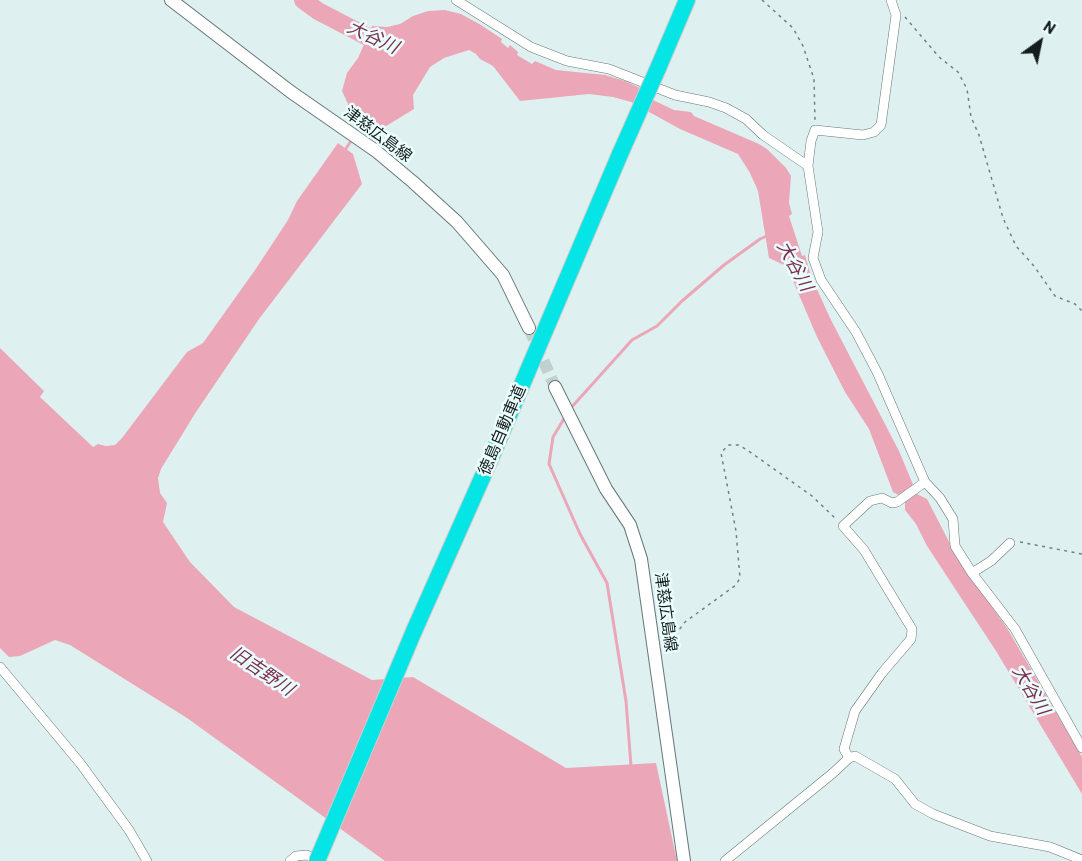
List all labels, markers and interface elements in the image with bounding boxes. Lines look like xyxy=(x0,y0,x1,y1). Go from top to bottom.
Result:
north arrow xyxy=(1010,12,1070,72)
water label: 大谷川 xyxy=(344,16,402,58)
text: N xyxy=(1040,16,1060,37)
street label: 津慈広島線 xyxy=(340,102,416,166)
water label: 大谷川 xyxy=(772,237,818,295)
street label: 徳島自動車道 xyxy=(474,382,530,478)
street label: 津慈広島線 xyxy=(651,571,681,653)
water label: 旧吉野川 xyxy=(226,642,298,700)
water label: 大谷川 xyxy=(1008,661,1054,719)

